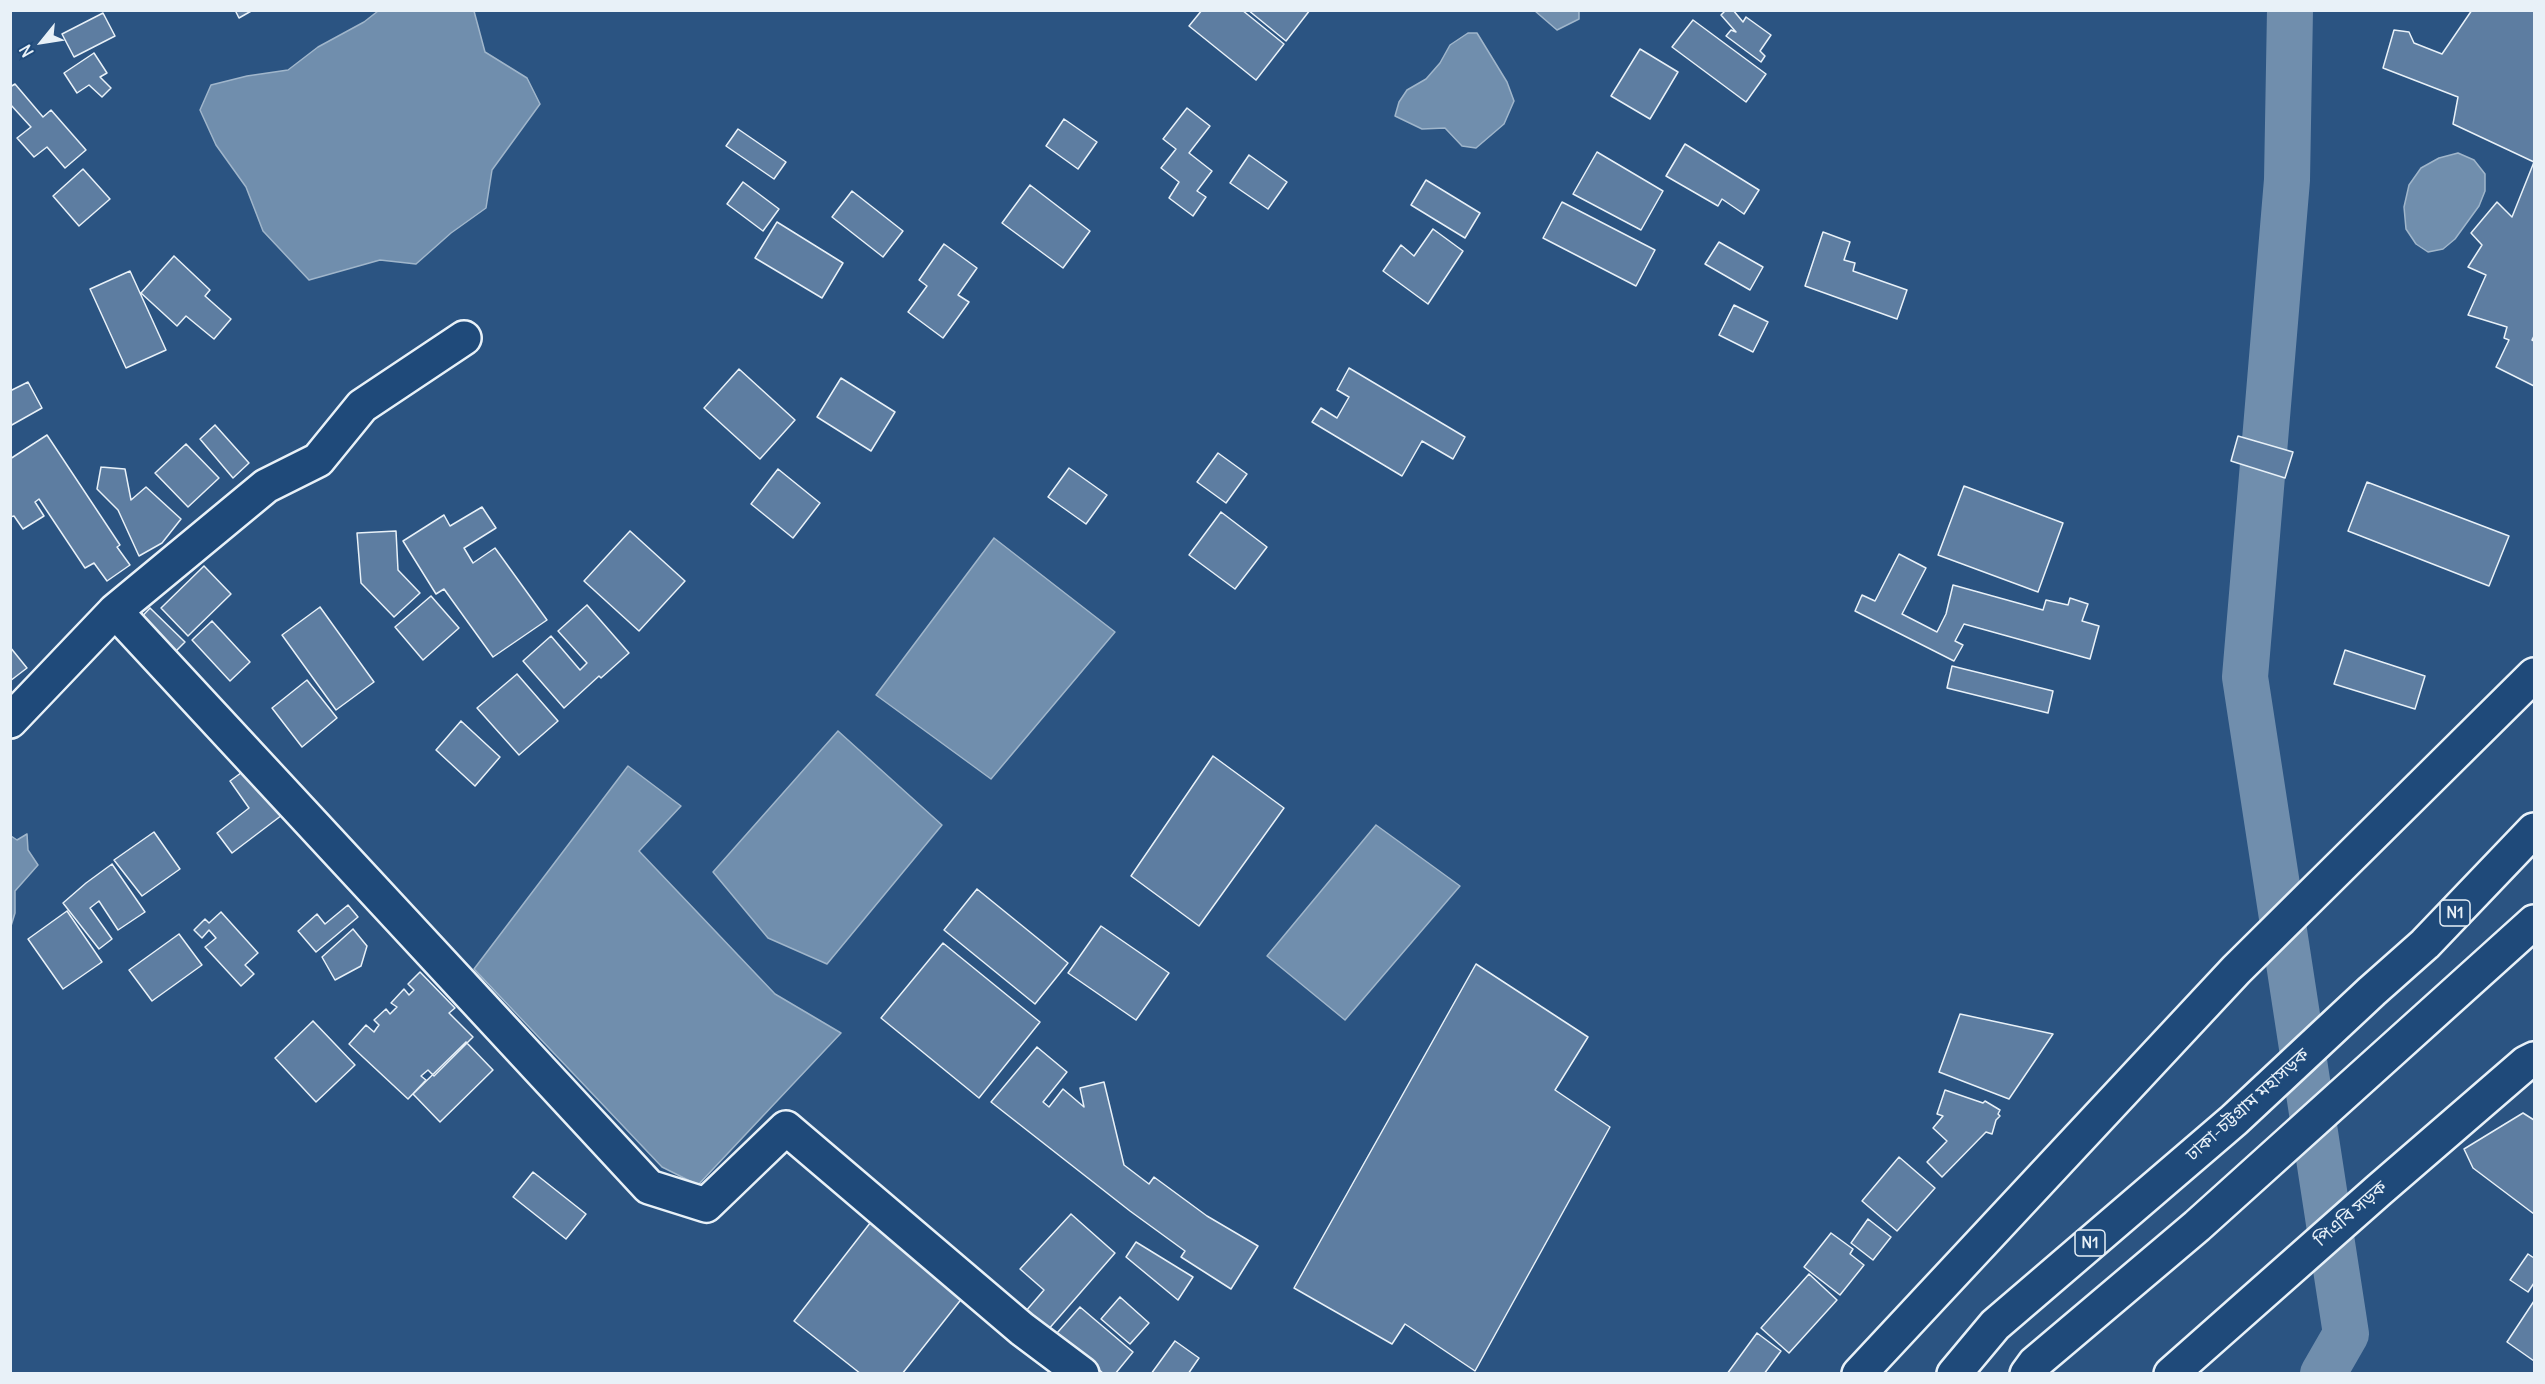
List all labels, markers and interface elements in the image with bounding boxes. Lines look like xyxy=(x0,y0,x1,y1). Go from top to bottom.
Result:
north arrow xyxy=(12,12,72,72)
text: N xyxy=(15,41,38,61)
road number: N1 xyxy=(2440,900,2470,926)
street label: ঢাকা-চট্টগ্রাম মহাসড়ক xyxy=(2182,1044,2314,1166)
street label: পিএবি সড়ক xyxy=(2310,1177,2392,1251)
road number: N1 xyxy=(2075,1230,2105,1256)

